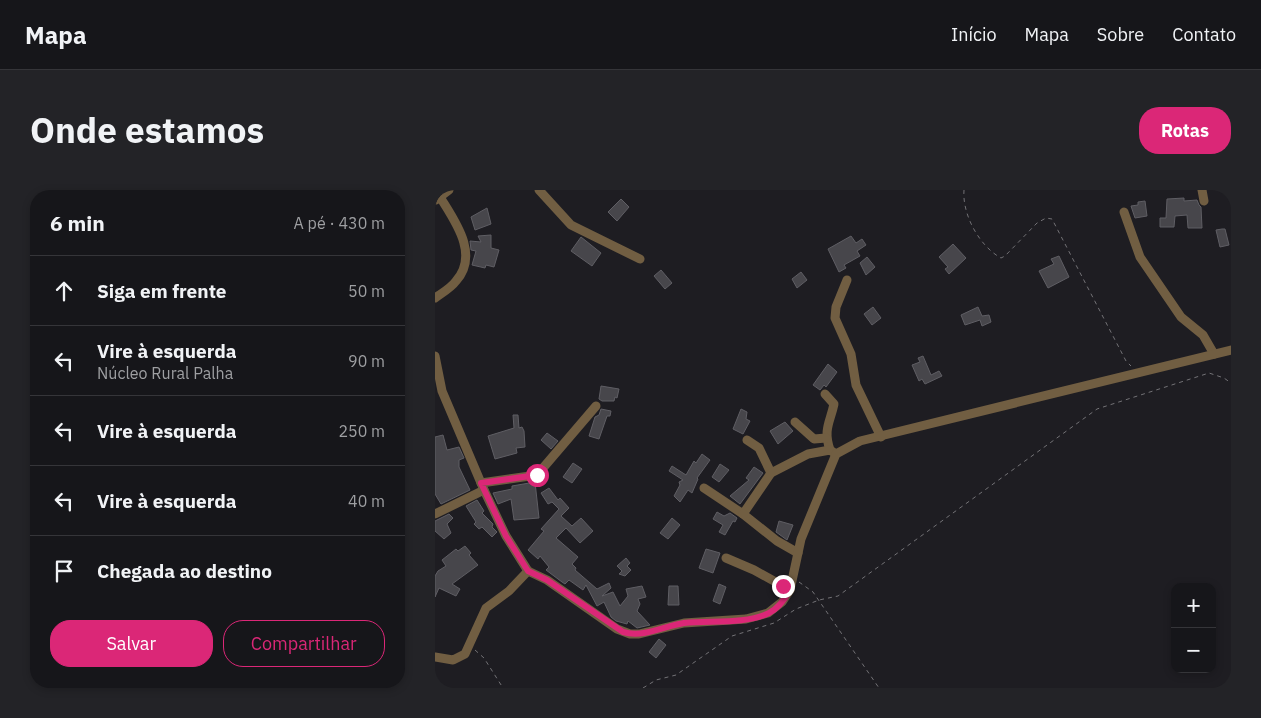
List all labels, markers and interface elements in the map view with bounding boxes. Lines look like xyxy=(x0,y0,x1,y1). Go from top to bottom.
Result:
text: Mapa xyxy=(25,19,87,51)
text: Início xyxy=(951,23,997,46)
text: Mapa xyxy=(1025,23,1069,46)
text: Sobre xyxy=(1097,23,1144,46)
text: Contato xyxy=(1172,23,1236,46)
text: Onde estamos xyxy=(30,107,264,153)
button: Rotas xyxy=(1139,107,1231,154)
text: 6 min xyxy=(50,209,105,237)
text: A pé · 430 m xyxy=(294,213,385,233)
icon: ahead xyxy=(50,277,78,305)
text: Siga em frente xyxy=(97,279,227,303)
text: 50 m xyxy=(348,281,385,301)
text: Vire à esquerda xyxy=(97,339,237,363)
icon: left xyxy=(50,347,78,375)
text: 90 m xyxy=(348,351,385,371)
text: Núcleo Rural Palha xyxy=(97,363,233,383)
icon: left xyxy=(50,417,78,445)
text: Vire à esquerda xyxy=(97,419,237,443)
text: 250 m xyxy=(338,421,385,441)
route start xyxy=(526,464,549,487)
icon: left xyxy=(50,487,78,515)
text: Vire à esquerda xyxy=(97,489,237,513)
text: 40 m xyxy=(348,491,385,511)
icon: arrive xyxy=(50,557,78,585)
text: Chegada ao destino xyxy=(97,559,272,583)
route end xyxy=(772,575,795,598)
map controls xyxy=(1171,583,1216,673)
button: + xyxy=(1171,583,1216,628)
button: Salvar xyxy=(50,620,213,667)
button: Compartilhar xyxy=(223,620,385,667)
button: − xyxy=(1171,628,1216,673)

